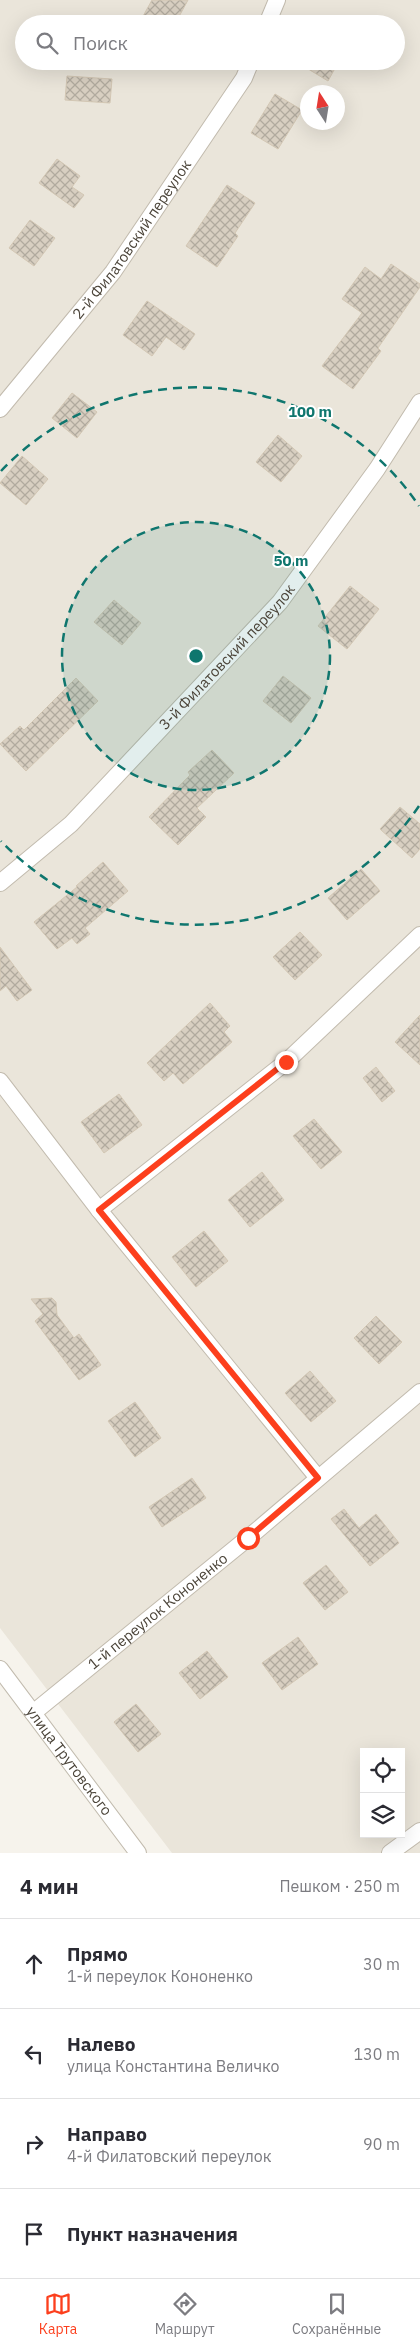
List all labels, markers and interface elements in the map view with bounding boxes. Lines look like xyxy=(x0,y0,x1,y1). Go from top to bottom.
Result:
search box xyxy=(15,15,405,70)
icon: search xyxy=(33,29,61,57)
text: Поиск xyxy=(73,31,128,55)
north arrow xyxy=(300,85,345,130)
street label: 2-й Филатовский переулок xyxy=(68,156,195,323)
text: 100 m xyxy=(288,402,332,421)
text: 50 m xyxy=(274,551,308,570)
street label: 3-й Филатовский переулок xyxy=(155,580,299,734)
centre of rings xyxy=(187,647,205,665)
route end xyxy=(275,1051,298,1074)
route start xyxy=(237,1527,260,1550)
street label: 1-й переулок Кононенко xyxy=(84,1548,231,1673)
street label: улица Трутовского xyxy=(22,1702,116,1819)
map controls xyxy=(360,1748,405,1838)
button: locate xyxy=(360,1748,405,1793)
button: layers xyxy=(360,1793,405,1838)
text: 4 мин xyxy=(20,1872,79,1900)
text: Пешком · 250 m xyxy=(279,1876,400,1896)
text: Прямо xyxy=(67,1942,128,1966)
icon: ahead xyxy=(20,1950,48,1978)
text: 30 m xyxy=(363,1954,400,1974)
text: 1-й переулок Кононенко xyxy=(67,1966,253,1986)
text: Налево xyxy=(67,2032,136,2056)
icon: left xyxy=(20,2040,48,2068)
text: 130 m xyxy=(353,2044,400,2064)
text: улица Константина Величко xyxy=(67,2056,280,2076)
text: Направо xyxy=(67,2122,147,2146)
icon: right xyxy=(20,2130,48,2158)
text: 90 m xyxy=(363,2134,400,2154)
text: 4-й Филатовский переулок xyxy=(67,2146,272,2166)
icon: arrive xyxy=(20,2220,48,2248)
text: Пункт назначения xyxy=(67,2222,238,2246)
tab: Карта xyxy=(39,2290,77,2338)
tab: Маршрут xyxy=(155,2290,215,2338)
tab: Сохранённые xyxy=(292,2290,381,2338)

